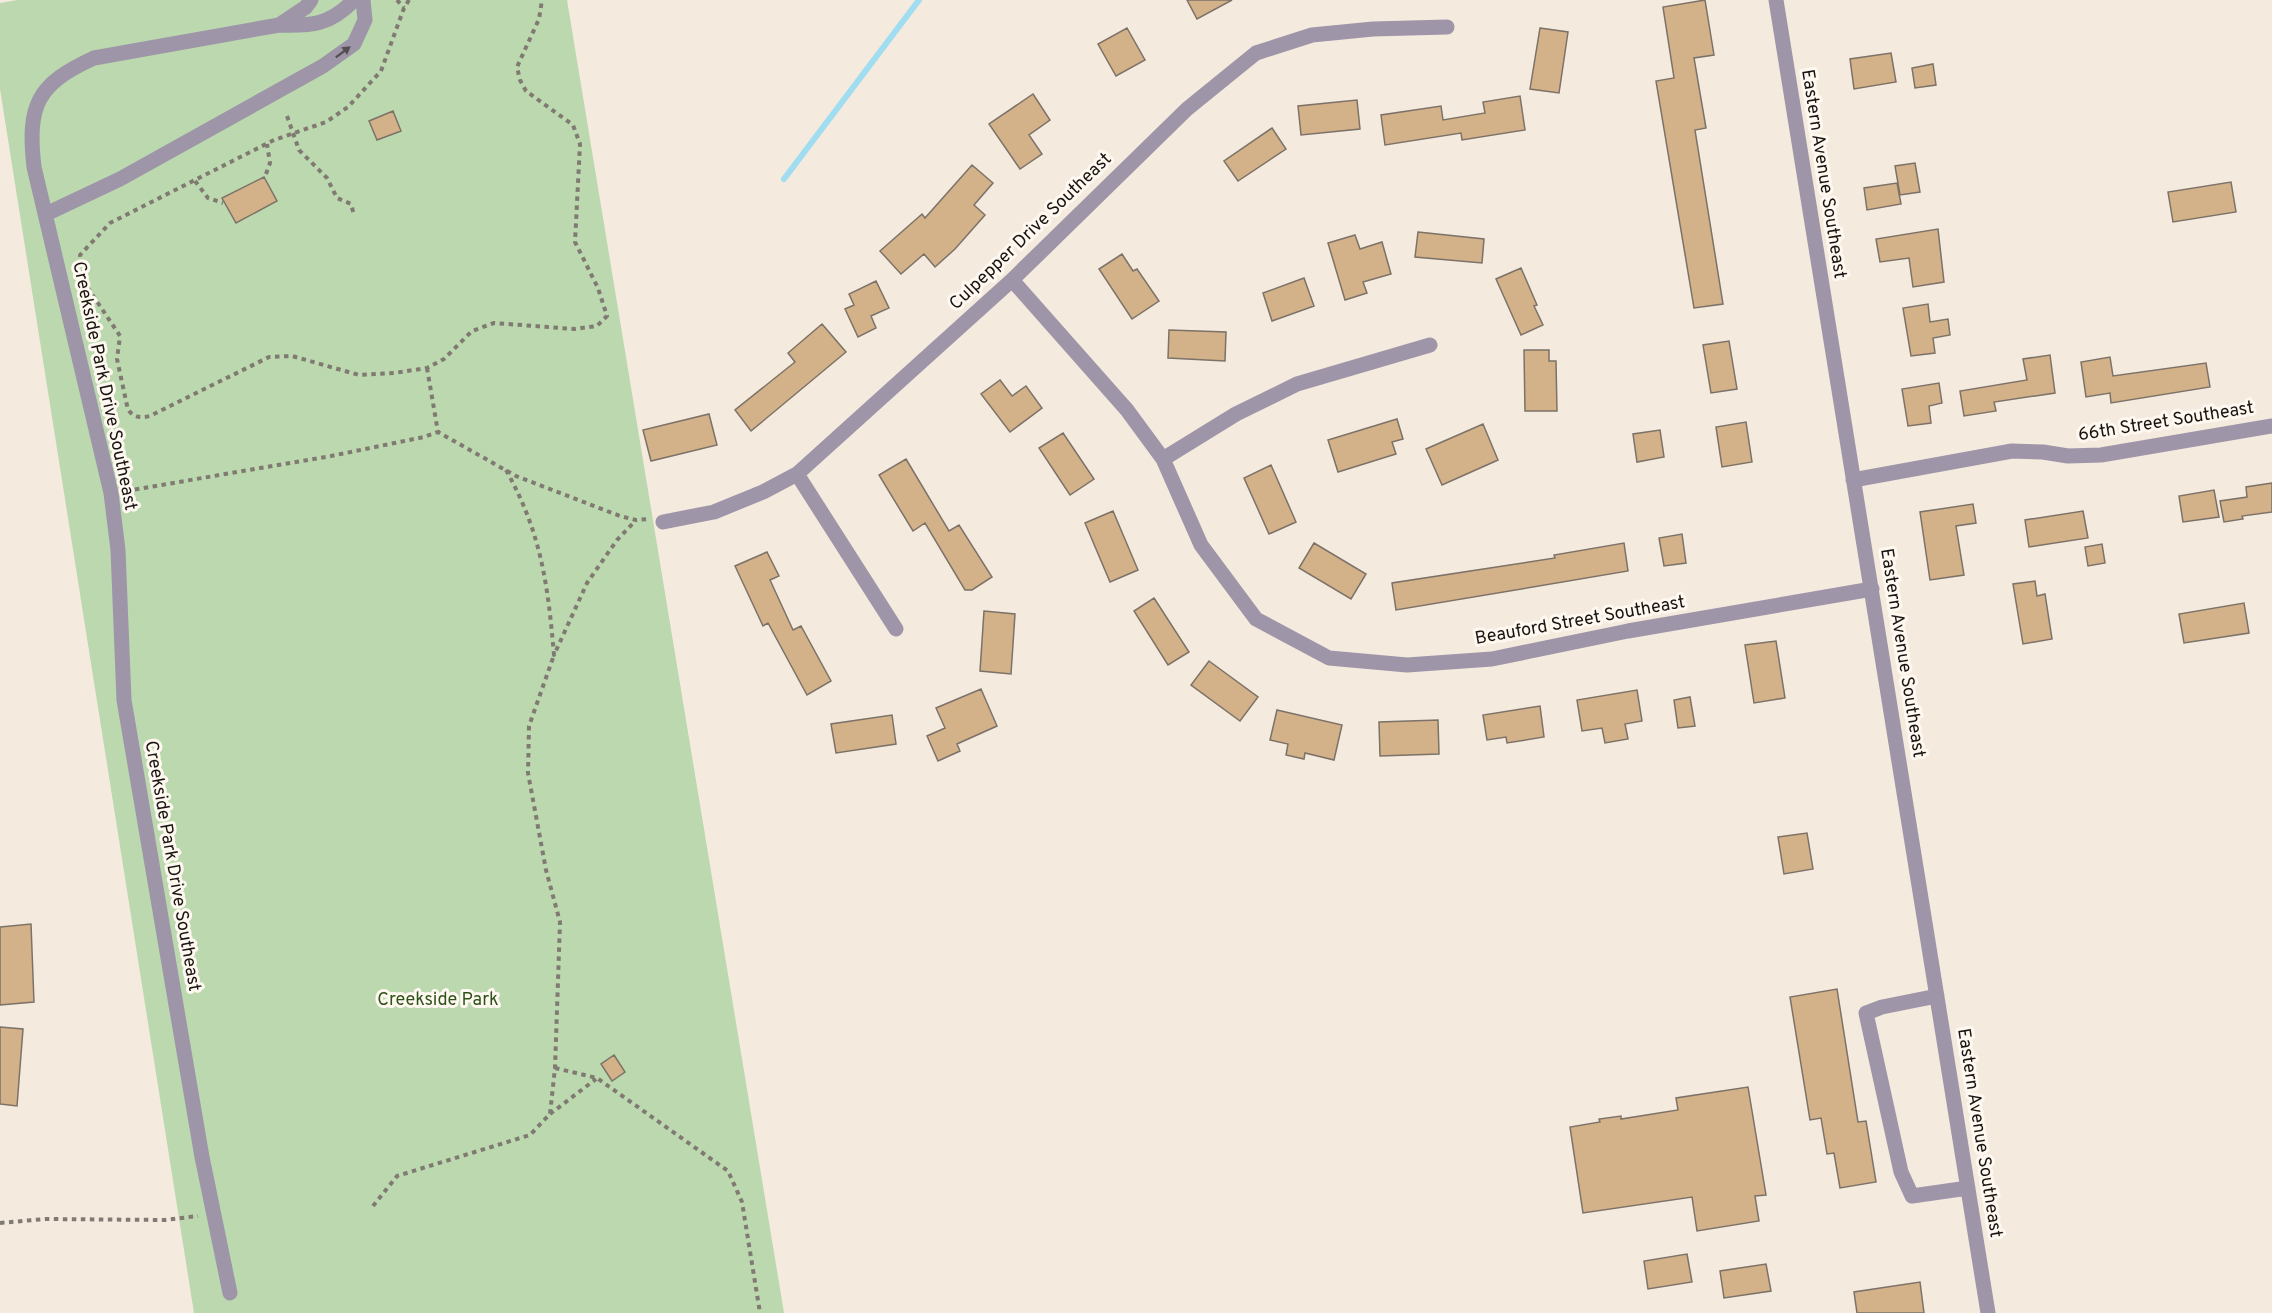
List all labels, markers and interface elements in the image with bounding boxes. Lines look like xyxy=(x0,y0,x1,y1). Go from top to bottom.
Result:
one-way arrow xyxy=(336,46,351,58)
street label: Eastern Avenue Southeast xyxy=(1795,68,1851,280)
street label: Culpepper Drive Southeast xyxy=(945,148,1117,316)
street label: Creekside Park Drive Southeast xyxy=(66,259,142,513)
street label: 66th Street Southeast xyxy=(2076,397,2256,447)
street label: Eastern Avenue Southeast xyxy=(1874,547,1930,759)
street label: Beauford Street Southeast xyxy=(1473,591,1687,651)
street label: Creekside Park Drive Southeast xyxy=(139,739,205,993)
park label: Creekside Park xyxy=(377,989,499,1012)
street label: Eastern Avenue Southeast xyxy=(1951,1027,2007,1239)

